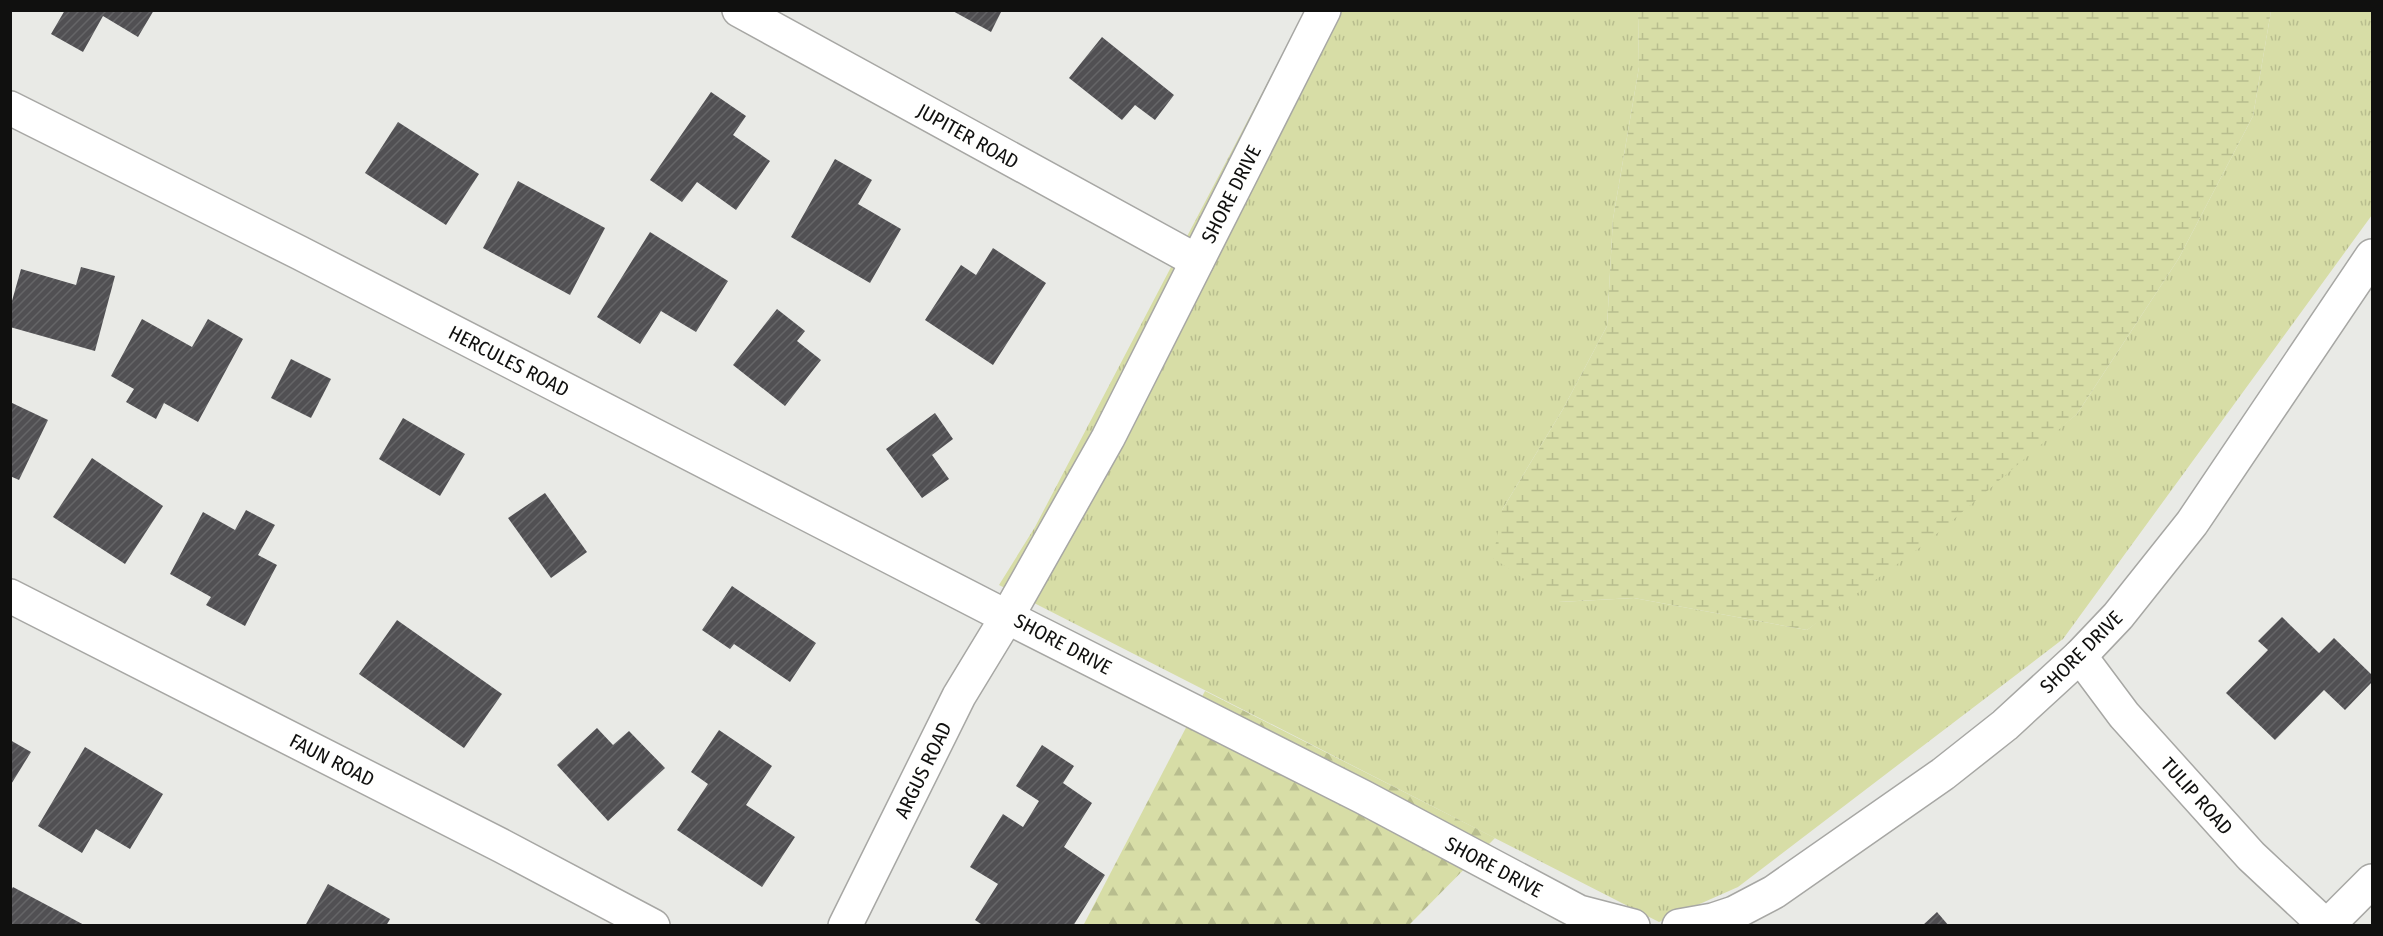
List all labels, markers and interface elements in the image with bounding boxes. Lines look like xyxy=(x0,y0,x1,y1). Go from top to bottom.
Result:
street label: JUPITER ROAD xyxy=(913,98,1023,174)
street label: SHORE DRIVE xyxy=(1196,141,1266,247)
street label: HERCULES ROAD xyxy=(445,320,573,402)
street label: SHORE DRIVE xyxy=(2035,606,2127,698)
street label: SHORE DRIVE xyxy=(1010,608,1116,680)
street label: ARGUS ROAD xyxy=(889,718,957,822)
street label: FAUN ROAD xyxy=(286,728,378,792)
street label: TULIP ROAD xyxy=(2156,752,2238,840)
street label: SHORE DRIVE xyxy=(1441,831,1547,903)

